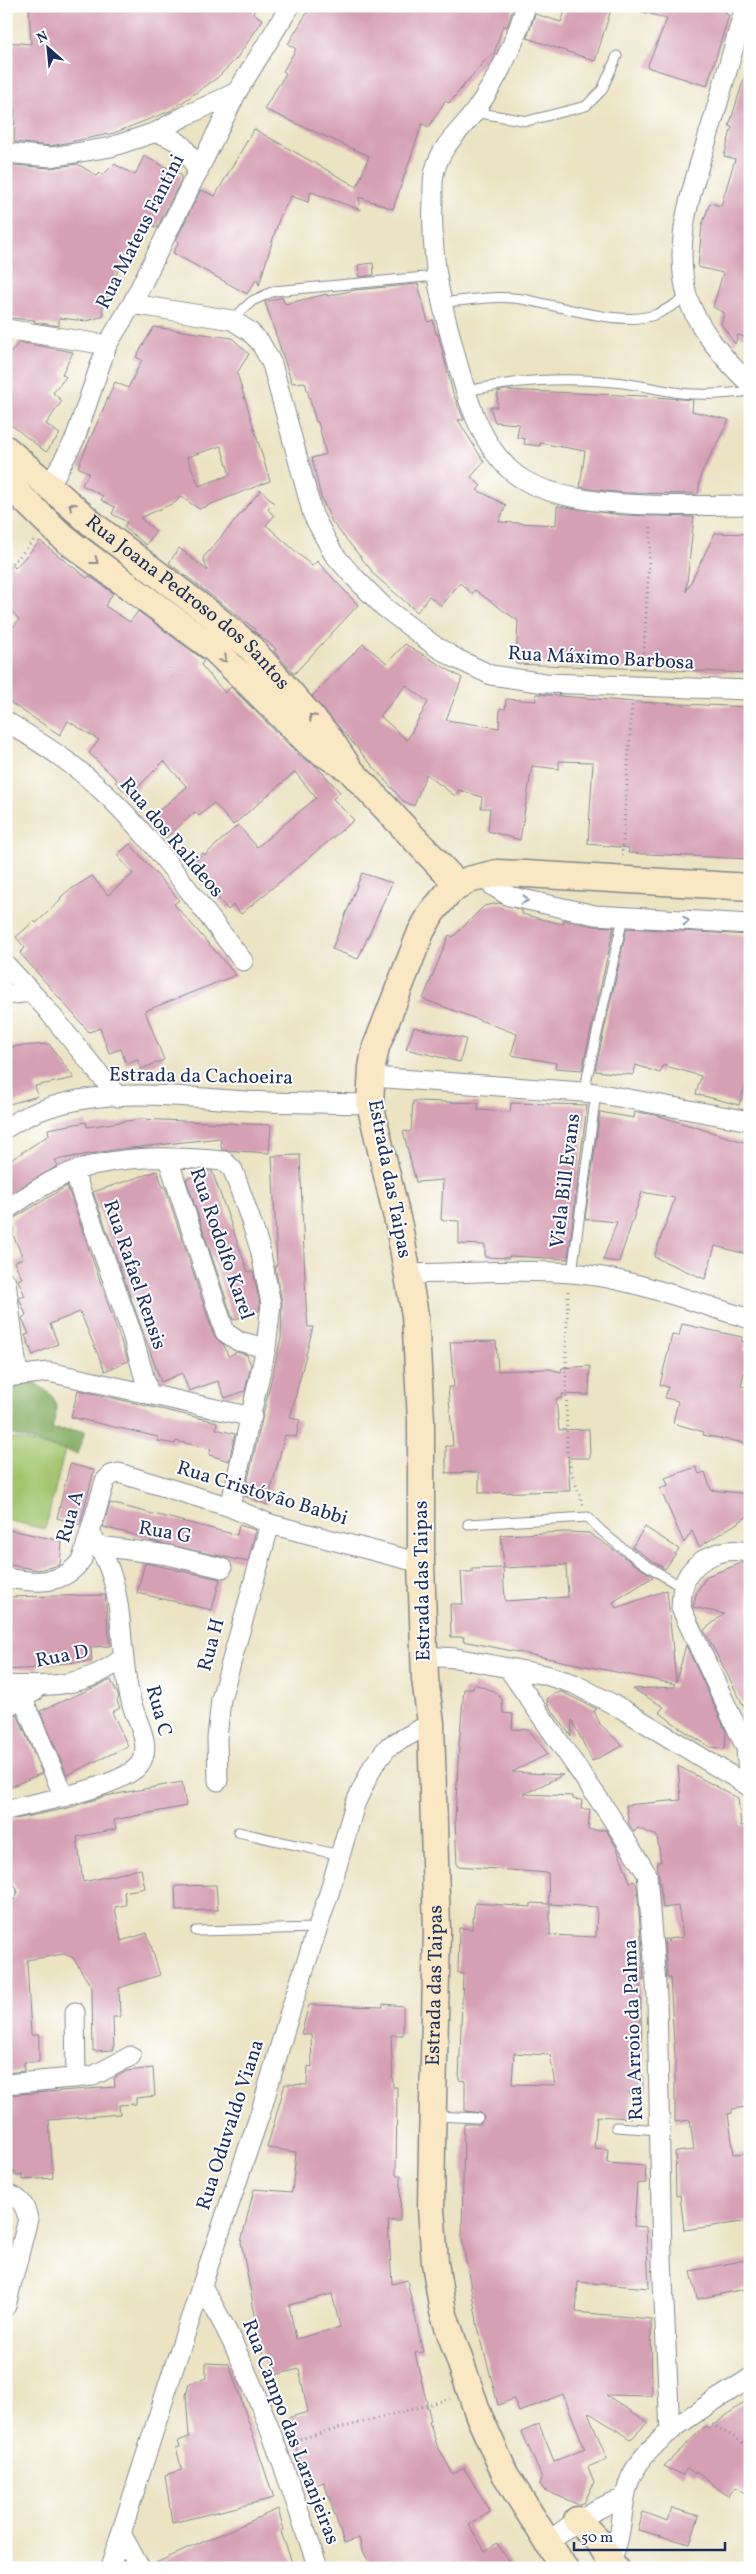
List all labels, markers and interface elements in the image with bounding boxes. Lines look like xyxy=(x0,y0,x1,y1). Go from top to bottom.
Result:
north arrow xyxy=(22,22,72,72)
text: N xyxy=(34,27,52,49)
street label: Rua Mateus Fantini xyxy=(90,150,192,314)
one-way arrow xyxy=(69,503,78,512)
street label: Rua Joana Pedroso dos Santos xyxy=(79,509,296,697)
one-way arrow xyxy=(89,556,98,564)
street label: Rua Máximo Barbosa xyxy=(507,640,695,678)
one-way arrow xyxy=(218,653,227,662)
one-way arrow xyxy=(308,714,317,723)
street label: Rua dos Ralideos xyxy=(112,772,230,904)
one-way arrow xyxy=(521,894,530,905)
one-way arrow xyxy=(682,916,690,926)
street label: Estrada da Cachoeira xyxy=(109,1061,293,1093)
street label: Estrada das Taipas xyxy=(360,1097,418,1261)
street label: Viela Bill Evans xyxy=(544,1112,588,1250)
street label: Rua Rodolfo Karel xyxy=(182,1164,260,1324)
street label: Rua Rafael Rensis xyxy=(95,1196,173,1354)
street label: Rua Cristóvão Babbi xyxy=(173,1455,351,1533)
street label: Rua A xyxy=(50,1488,92,1546)
street label: Estrada das Taipas xyxy=(408,1500,438,1662)
street label: Rua G xyxy=(136,1515,194,1551)
street label: Rua H xyxy=(191,1615,233,1675)
street label: Rua D xyxy=(33,1638,91,1676)
street label: Rua C xyxy=(138,1682,178,1740)
street label: Estrada das Taipas xyxy=(420,1905,451,2066)
street label: Rua Arroio da Palma xyxy=(617,1939,651,2121)
street label: Rua Oduvaldo Viana xyxy=(190,2036,272,2214)
street label: Rua Campo das Laranjeiras xyxy=(234,2315,346,2549)
scale bar xyxy=(574,2519,725,2551)
text: 50 m xyxy=(581,2528,613,2549)

